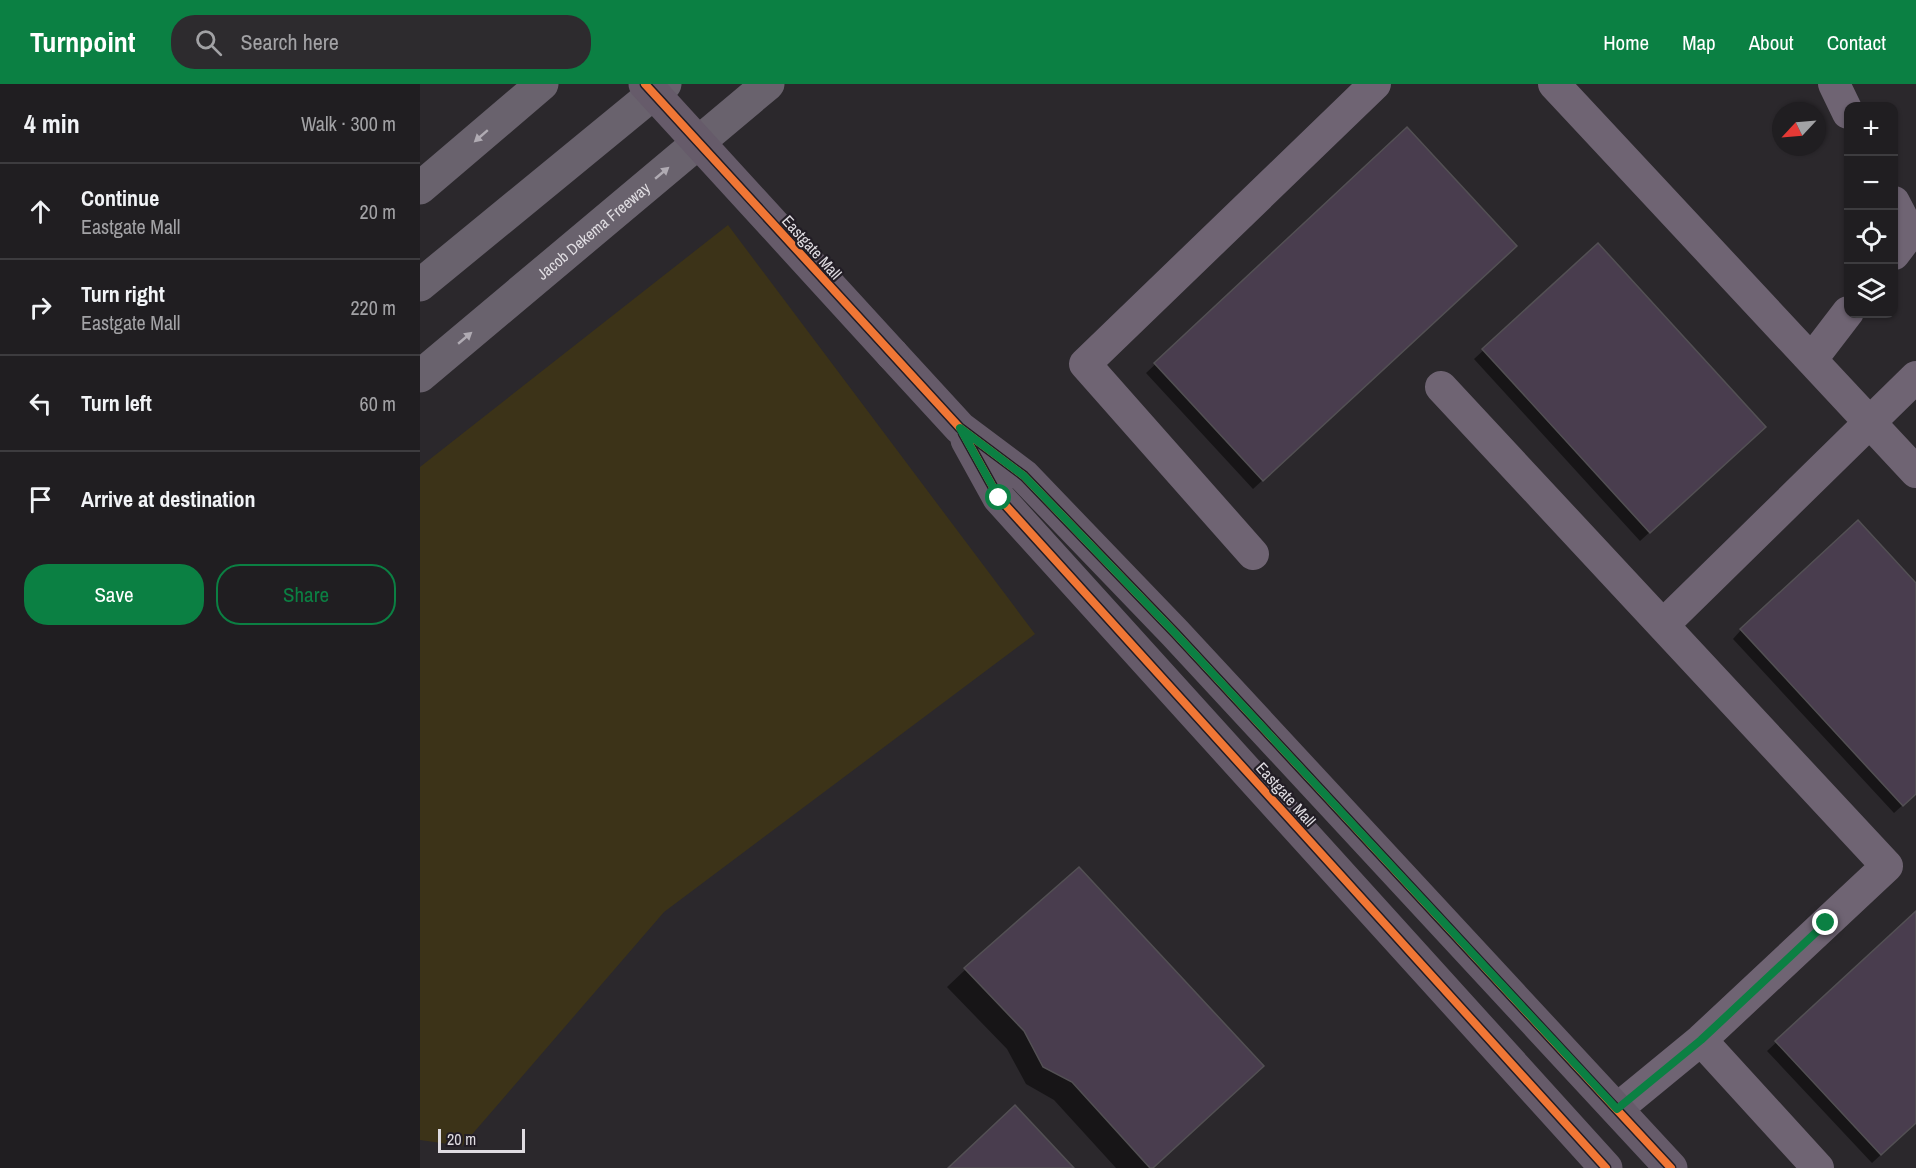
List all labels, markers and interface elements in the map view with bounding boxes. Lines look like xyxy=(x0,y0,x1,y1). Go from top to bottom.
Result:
search box xyxy=(171,15,591,69)
text: Turnpoint xyxy=(30,23,135,61)
icon: search xyxy=(192,26,225,59)
text: Search here xyxy=(240,27,339,57)
text: Home xyxy=(1603,28,1649,57)
text: Map xyxy=(1682,28,1716,57)
text: About xyxy=(1749,28,1794,57)
text: Contact xyxy=(1827,28,1886,57)
north arrow xyxy=(1772,102,1826,156)
map controls xyxy=(1844,102,1898,318)
button: + xyxy=(1844,102,1898,156)
text: 4 min xyxy=(24,106,80,141)
text: Walk · 300 m xyxy=(301,110,396,137)
one-way arrow xyxy=(474,129,489,142)
button: − xyxy=(1844,156,1898,210)
one-way arrow xyxy=(654,166,670,179)
street label: Jacob Dekema Freeway xyxy=(532,177,655,285)
text: Continue xyxy=(81,183,159,213)
icon: ahead xyxy=(24,195,57,228)
text: 20 m xyxy=(360,198,396,225)
street label: Eastgate Mall xyxy=(777,210,847,284)
button: locate xyxy=(1844,210,1898,264)
text: Eastgate Mall xyxy=(81,213,180,240)
button: layers xyxy=(1844,264,1898,318)
text: Turn right xyxy=(81,279,165,309)
icon: right xyxy=(24,291,57,324)
text: 220 m xyxy=(350,294,396,321)
text: Eastgate Mall xyxy=(81,309,180,336)
one-way arrow xyxy=(457,332,473,345)
icon: left xyxy=(24,387,57,420)
text: Turn left xyxy=(81,388,152,418)
text: 60 m xyxy=(360,390,396,417)
icon: arrive xyxy=(24,483,57,516)
text: Arrive at destination xyxy=(81,484,255,514)
route start xyxy=(985,484,1011,510)
button: Save xyxy=(24,564,204,625)
button: Share xyxy=(216,564,396,625)
street label: Eastgate Mall xyxy=(1251,757,1321,831)
route end xyxy=(1812,909,1838,935)
scale bar xyxy=(438,1126,525,1154)
text: 20 m xyxy=(447,1128,476,1150)

